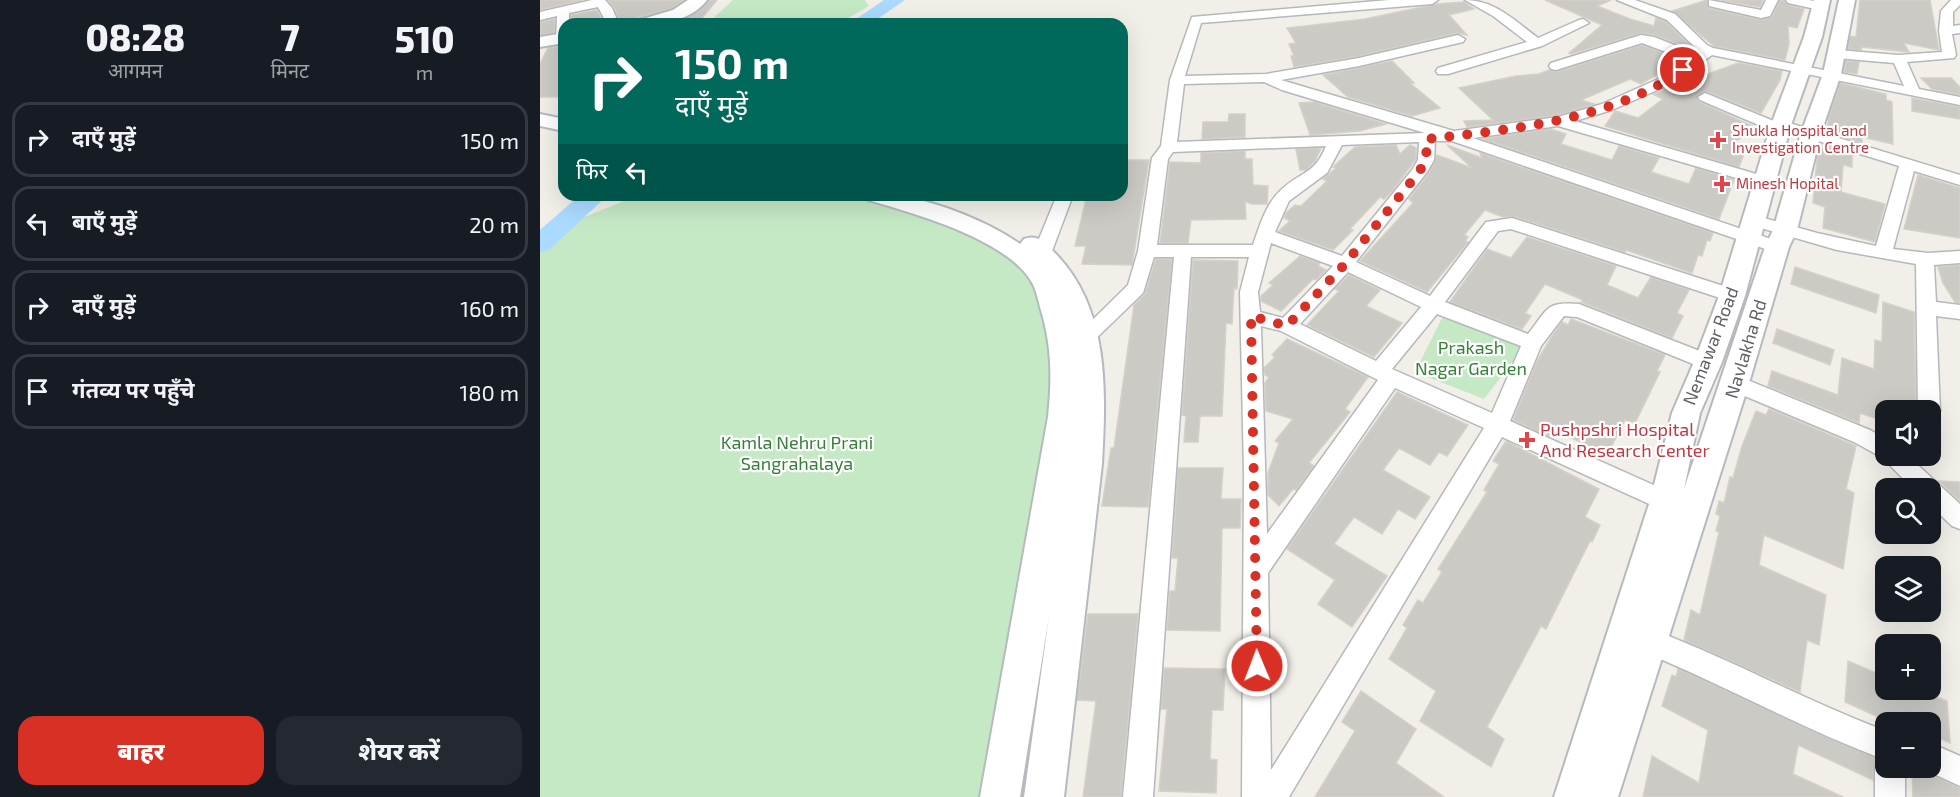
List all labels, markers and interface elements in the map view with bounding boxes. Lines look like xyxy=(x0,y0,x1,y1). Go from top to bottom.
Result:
text: 08:28 xyxy=(86,15,185,58)
text: 7 xyxy=(280,15,300,58)
text: 510 xyxy=(395,17,454,60)
text: 150 m xyxy=(675,37,789,87)
icon: right xyxy=(576,42,654,120)
pin xyxy=(1657,44,1708,95)
icon: arrive xyxy=(1666,53,1699,86)
text: आगमन xyxy=(108,58,163,82)
text: मिनट xyxy=(271,58,309,82)
text: m xyxy=(416,60,433,84)
text: दाएँ मुड़ें xyxy=(675,88,748,120)
place label: Shukla Hospital and Investigation Centre xyxy=(1732,121,1869,156)
icon: right xyxy=(21,123,54,156)
text: दाएँ मुड़ें xyxy=(72,124,136,150)
text: 150 m xyxy=(461,127,519,153)
marker: Shukla Hospital and Investigation Centre xyxy=(1709,131,1727,149)
icon: left xyxy=(620,156,653,189)
text: फिर xyxy=(576,157,608,183)
place label: Minesh Hopital xyxy=(1736,174,1839,192)
marker: Minesh Hopital xyxy=(1713,175,1731,193)
icon: left xyxy=(21,207,54,240)
text: बाएँ मुड़ें xyxy=(72,208,137,234)
text: 20 m xyxy=(469,211,519,237)
street label: Nemawar Road xyxy=(1677,283,1743,408)
icon: right xyxy=(21,291,54,324)
text: दाएँ मुड़ें xyxy=(72,292,136,318)
text: 160 m xyxy=(460,295,519,321)
street label: Navlakha Rd xyxy=(1720,297,1771,401)
park label: Prakash Nagar Garden xyxy=(1415,336,1527,379)
icon: arrive xyxy=(21,375,54,408)
text: गंतव्य पर पहुँचे xyxy=(72,376,195,402)
text: 180 m xyxy=(459,379,519,405)
map controls xyxy=(1875,400,1941,778)
button: sound xyxy=(1875,400,1941,466)
place label: Pushpshri Hospital And Research Center xyxy=(1540,418,1710,461)
park label: Kamla Nehru Prani Sangrahalaya xyxy=(721,431,873,474)
marker: Pushpshri Hospital And Research Center xyxy=(1518,431,1536,449)
button: search xyxy=(1875,478,1941,544)
button: layers xyxy=(1875,556,1941,622)
position arrow xyxy=(1225,634,1289,698)
button: + xyxy=(1875,634,1941,700)
button: − xyxy=(1875,712,1941,778)
button: बाहर xyxy=(18,716,264,785)
button: शेयर करें xyxy=(276,716,522,785)

